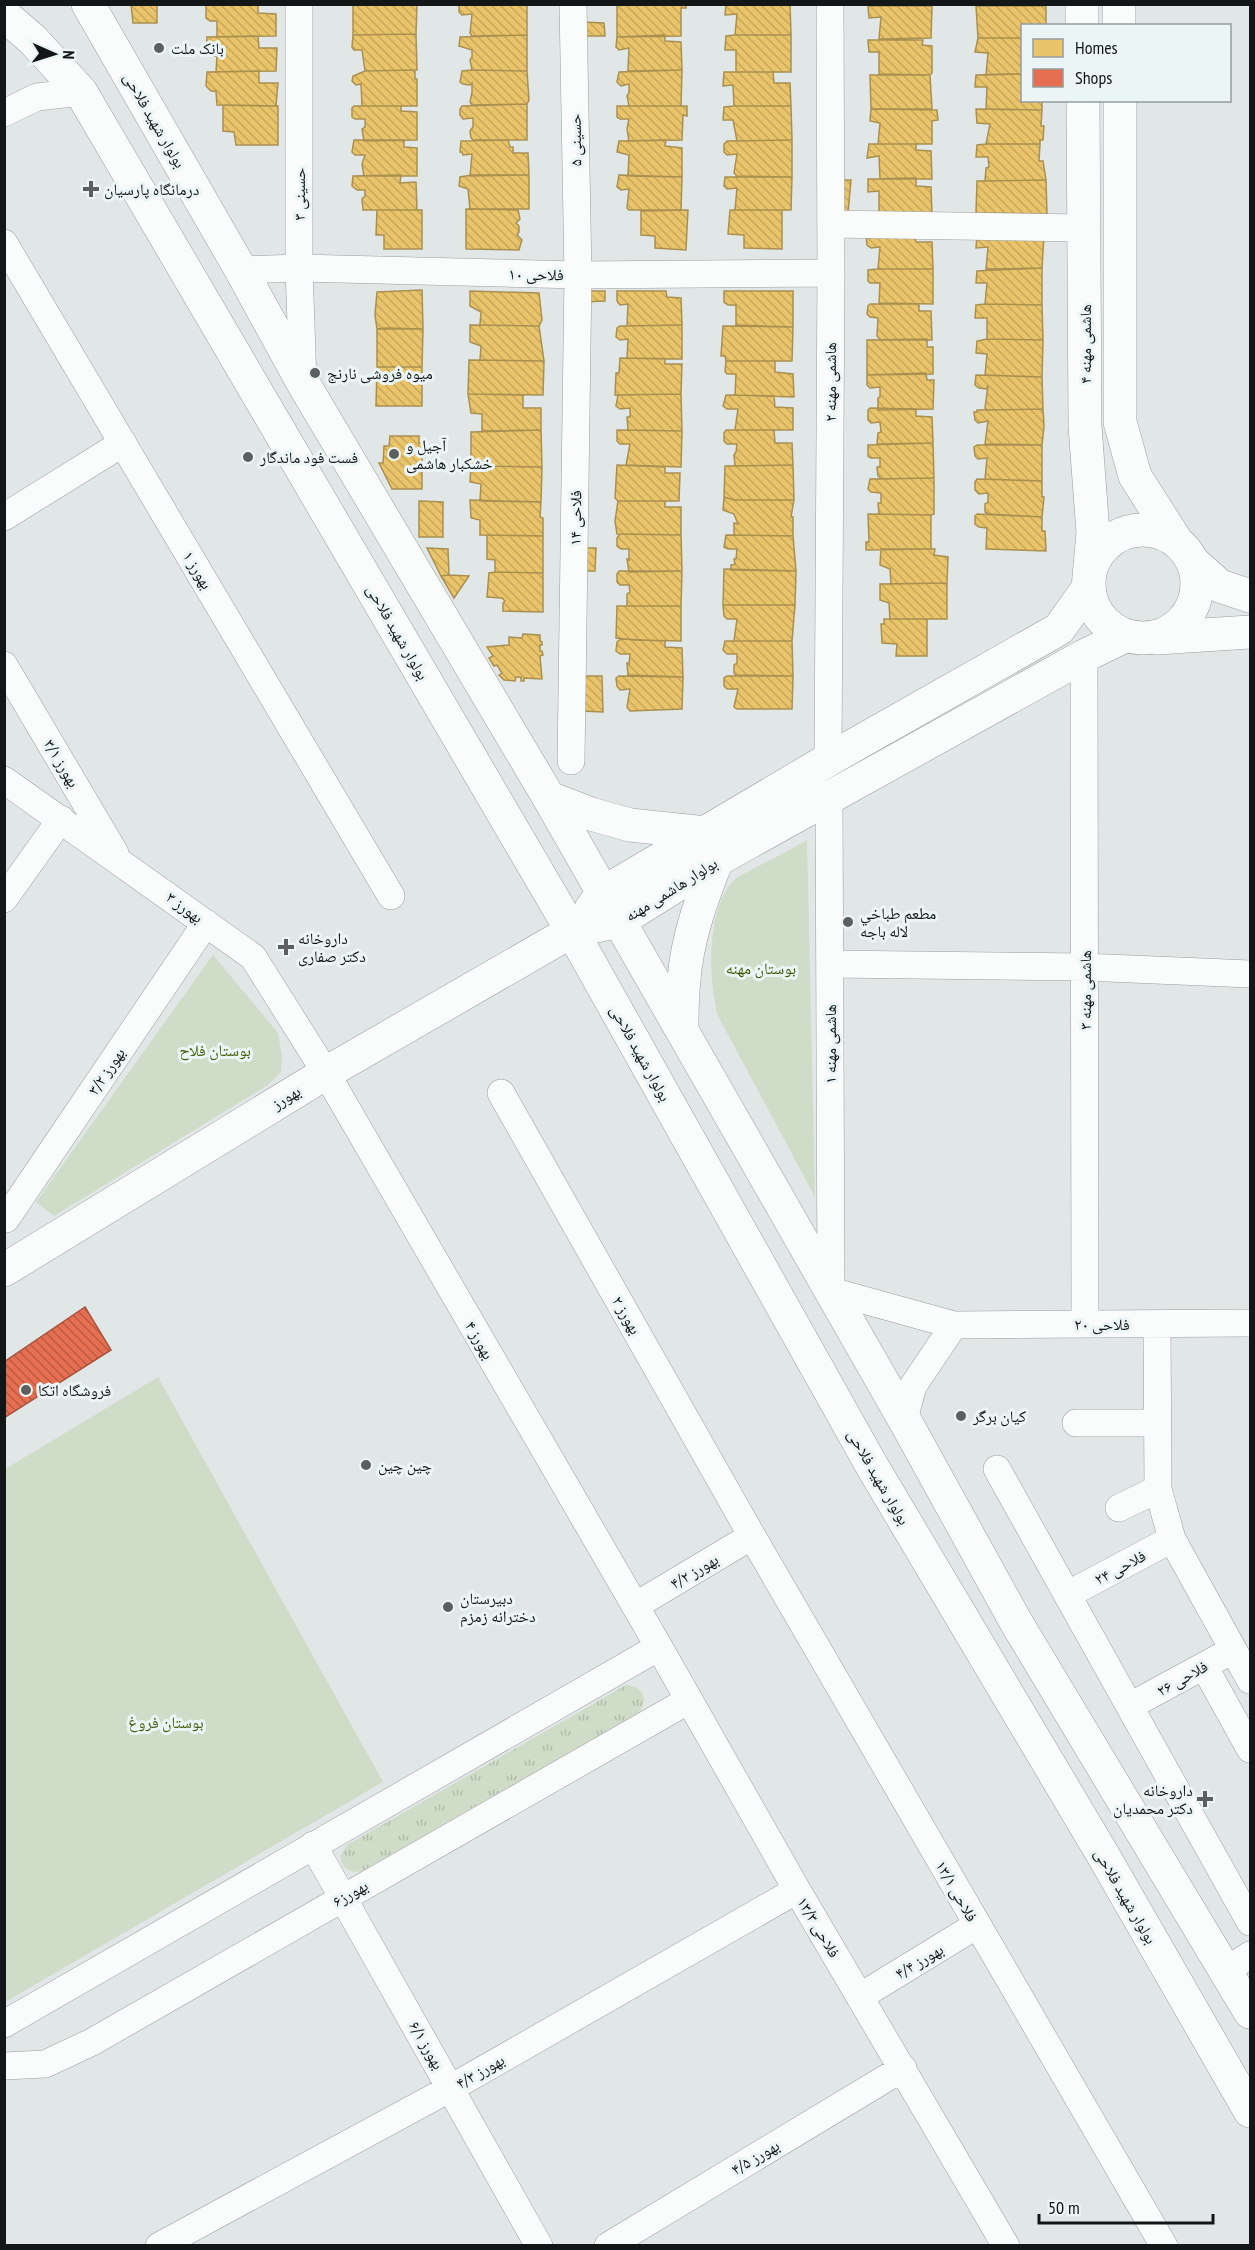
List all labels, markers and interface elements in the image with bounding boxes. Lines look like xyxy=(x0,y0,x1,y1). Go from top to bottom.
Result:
north arrow xyxy=(24,24,84,84)
legend xyxy=(1021,24,1231,102)
text: Homes xyxy=(1075,36,1118,59)
place label: بانک ملت xyxy=(171,38,224,58)
marker: بانک ملت xyxy=(152,41,166,55)
text: N xyxy=(59,50,79,60)
text: Shops xyxy=(1075,66,1112,89)
street label: بولوار شهید فلاحی xyxy=(119,69,190,172)
street label: حسینی ۵ xyxy=(565,113,586,167)
street label: حسینی ۳ xyxy=(289,168,310,220)
place label: درمانگاه پارسیان xyxy=(104,179,199,200)
marker: درمانگاه پارسیان xyxy=(82,180,100,198)
street label: فلاحی ۱۰ xyxy=(508,264,564,285)
street label: هاشمی مهنه ۴ xyxy=(1075,304,1096,384)
street label: هاشمی مهنه ۲ xyxy=(820,342,841,422)
place label: میوه فروشی نارنج xyxy=(327,363,433,384)
marker: میوه فروشی نارنج xyxy=(308,366,322,380)
place label: آجیل و خشکبار هاشمی xyxy=(406,435,493,474)
place label: فست فود ماندگار xyxy=(259,447,358,467)
marker: آجیل و خشکبار هاشمی xyxy=(387,447,401,461)
marker: فست فود ماندگار xyxy=(241,450,255,464)
street label: فلاحی ۱۴ xyxy=(565,490,586,546)
street label: بهورز ۱ xyxy=(179,547,217,593)
street label: بولوار شهید فلاحی xyxy=(362,581,433,684)
street label: بهورز ۳/۱ xyxy=(40,735,84,791)
street label: بولوار هاشمی مهنه xyxy=(621,853,721,926)
street label: بهورز ۳ xyxy=(163,887,207,927)
place label: مطعم طباخي لاله باجه xyxy=(860,903,936,941)
marker: مطعم طباخي لاله باجه xyxy=(841,915,855,929)
place label: داروخانه دکتر صفاری xyxy=(298,928,366,967)
marker: داروخانه دکتر صفاری xyxy=(279,940,293,954)
street label: هاشمی مهنه ۳ xyxy=(1075,950,1096,1030)
park label: بوستان مهنه xyxy=(726,958,796,979)
street label: بولوار شهید فلاحی xyxy=(605,1001,676,1105)
street label: هاشمی مهنه ۱ xyxy=(820,1004,841,1084)
park label: بوستان فلاح xyxy=(179,1040,251,1061)
street label: بهورز ۳/۲ xyxy=(83,1044,129,1098)
street label: بهورز xyxy=(267,1080,304,1114)
street label: بهورز ۲ xyxy=(608,1292,646,1338)
street label: فلاحی ۲۰ xyxy=(1074,1314,1130,1335)
street label: بهورز ۴ xyxy=(461,1317,499,1363)
place label: فروشگاه اتکا xyxy=(38,1380,111,1400)
marker: فروشگاه اتکا xyxy=(19,1383,33,1397)
place label: کیان برگر xyxy=(972,1406,1027,1427)
marker: کیان برگر xyxy=(954,1409,968,1423)
street label: بولوار شهید فلاحی xyxy=(843,1426,914,1529)
place label: چین چین xyxy=(378,1455,432,1476)
marker: چین چین xyxy=(359,1458,373,1472)
street label: فلاحی ۲۴ xyxy=(1091,1545,1150,1590)
street label: بهورز ۴/۲ xyxy=(666,1549,722,1593)
place label: دبیرستان دخترانه زمزم xyxy=(460,1588,536,1627)
marker: دبیرستان دخترانه زمزم xyxy=(441,1600,455,1614)
street label: فلاحی ۲۶ xyxy=(1153,1656,1212,1701)
park label: بوستان فروغ xyxy=(128,1712,204,1733)
place label: داروخانه دکتر محمدیان xyxy=(1113,1780,1193,1819)
marker: داروخانه دکتر محمدیان xyxy=(1198,1792,1212,1806)
street label: بولوار شهید فلاحی xyxy=(1090,1845,1161,1948)
street label: فلاحی ۱۳/۱ xyxy=(931,1857,982,1926)
street label: بهورز۶ xyxy=(329,1875,371,1911)
street label: فلاحی ۱۳/۳ xyxy=(792,1893,845,1962)
street label: بهورز ۴/۴ xyxy=(891,1939,947,1983)
street label: بهورز ۶/۱ xyxy=(405,2017,449,2073)
street label: بهورز ۴/۳ xyxy=(452,2049,508,2093)
street label: بهورز ۴/۵ xyxy=(727,2135,783,2179)
scale bar xyxy=(1039,2187,1213,2225)
text: 50 m xyxy=(1048,2196,1080,2219)

